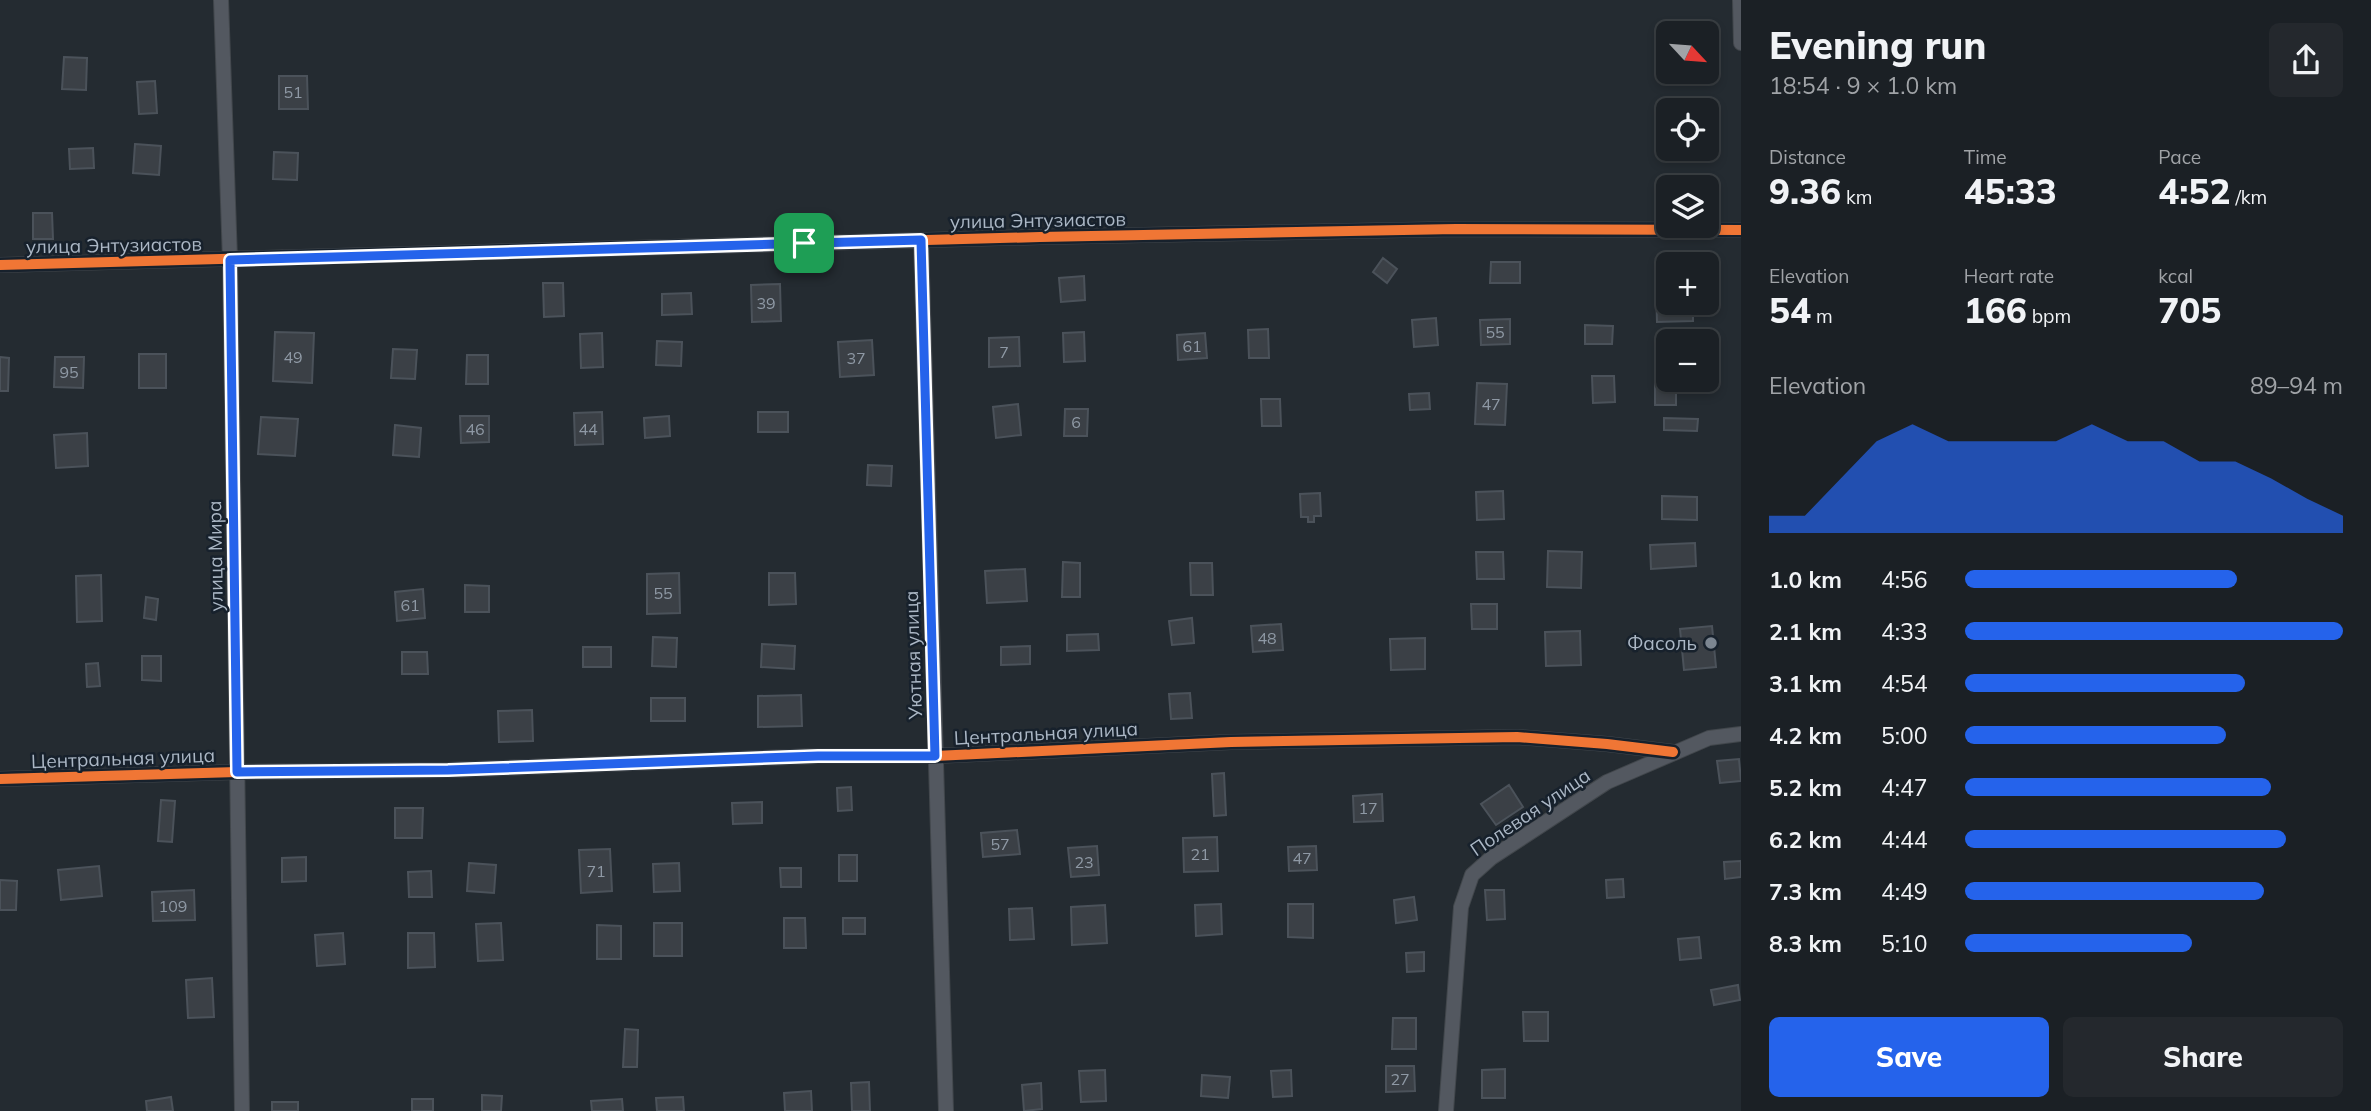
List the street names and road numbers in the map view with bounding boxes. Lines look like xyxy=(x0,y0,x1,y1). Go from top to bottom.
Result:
street label: улица Энтузиастов xyxy=(950,206,1126,234)
street label: улица Энтузиастов xyxy=(26,231,202,259)
street label: улица Мира xyxy=(202,500,228,612)
street label: Уютная улица xyxy=(899,590,927,721)
street label: Центральная улица xyxy=(953,716,1139,750)
street label: Центральная улица xyxy=(30,743,216,773)
street label: Полевая улица xyxy=(1465,763,1595,861)

